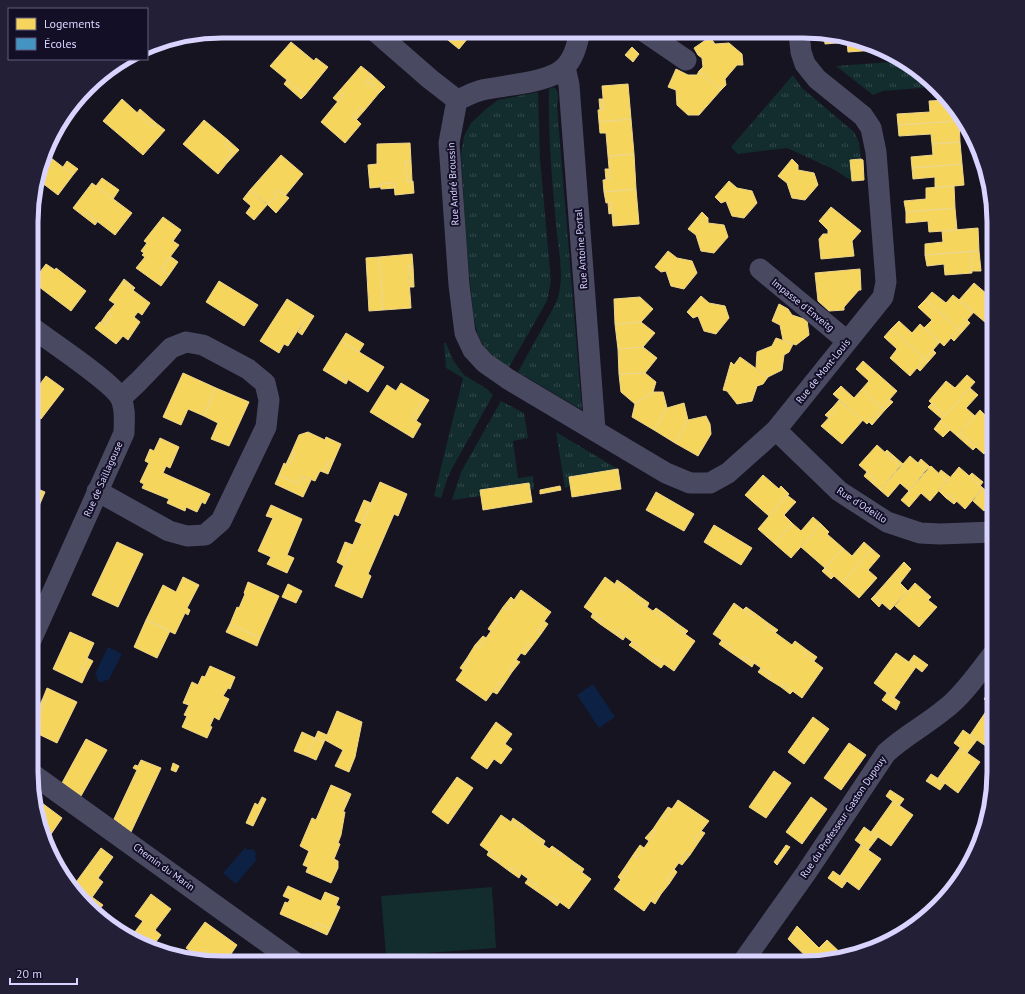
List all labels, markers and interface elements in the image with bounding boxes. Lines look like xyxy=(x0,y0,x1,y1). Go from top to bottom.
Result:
legend xyxy=(8,8,148,60)
text: Logements xyxy=(44,16,100,31)
text: Écoles xyxy=(44,36,77,51)
street label: Rue André Broussin xyxy=(444,142,462,226)
street label: Rue Antoine Portal xyxy=(572,209,590,289)
street label: Impasse d'Enveitg xyxy=(769,276,837,334)
street label: Rue de Mont-Louis xyxy=(793,336,853,406)
street label: Rue de Saillagouse xyxy=(81,439,125,519)
street label: Rue d'Odeillo xyxy=(834,484,890,526)
street label: Rue du Professeur Gaston Dupouy xyxy=(797,753,889,880)
street label: Chemin du Marin xyxy=(131,840,197,894)
scale bar xyxy=(10,960,77,986)
text: 20 m xyxy=(16,966,42,981)

